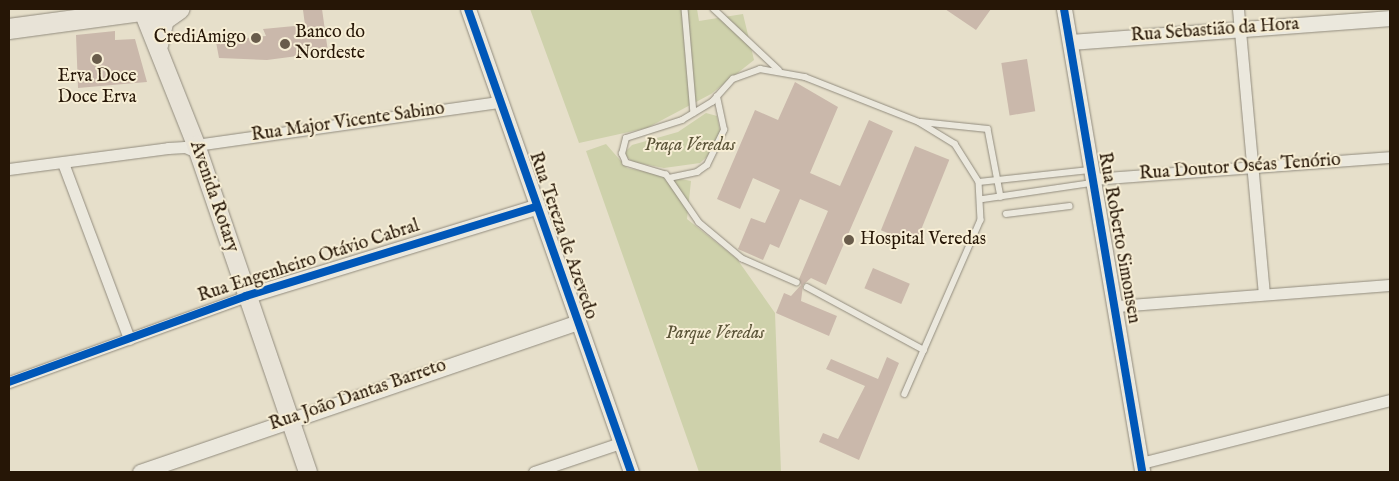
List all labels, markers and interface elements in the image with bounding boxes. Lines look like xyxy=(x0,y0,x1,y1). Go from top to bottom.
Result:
street label: Rua Sebastião da Hora xyxy=(1130,14,1300,48)
place label: Banco do Nordeste xyxy=(295,23,365,66)
place label: CrediAmigo xyxy=(154,27,246,49)
marker: CrediAmigo xyxy=(250,32,262,44)
marker: Banco do Nordeste xyxy=(279,38,291,50)
marker: Erva Doce Doce Erva xyxy=(91,53,103,65)
place label: Erva Doce Doce Erva xyxy=(58,67,136,110)
street label: Rua Major Vicente Sabino xyxy=(250,99,446,147)
park label: Praça Veredas xyxy=(645,135,735,157)
street label: Avenida Rotary xyxy=(184,138,242,256)
street label: Rua Tereza de Azevedo xyxy=(523,150,601,322)
street label: Rua Doutor Oséas Tenório xyxy=(1138,150,1342,186)
street label: Rua Roberto Simonsen xyxy=(1092,151,1144,325)
street label: Rua Engenheiro Otávio Cabral xyxy=(195,216,423,308)
place label: Hospital Veredas xyxy=(860,229,986,251)
marker: Hospital Veredas xyxy=(842,233,856,247)
park label: Parque Veredas xyxy=(666,323,764,345)
street label: Rua João Dantas Barreto xyxy=(267,356,449,436)

